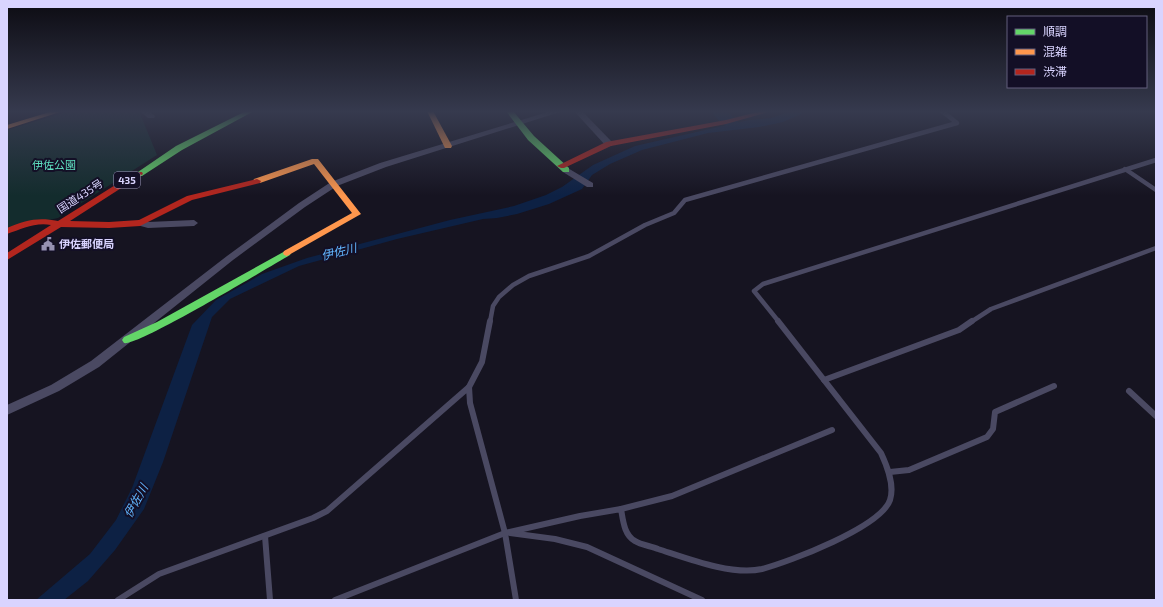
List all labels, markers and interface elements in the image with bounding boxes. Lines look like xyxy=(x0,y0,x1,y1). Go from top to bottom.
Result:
legend xyxy=(1007,16,1147,88)
text: 順調 xyxy=(1043,24,1067,38)
text: 混雑 xyxy=(1043,44,1067,58)
text: 渋滞 xyxy=(1043,64,1067,78)
park label: 伊佐公園 xyxy=(32,158,76,171)
road number: 435 xyxy=(114,172,140,188)
street label: 国道435号 xyxy=(54,176,105,215)
public building icon: 伊佐郵便局 xyxy=(40,236,56,252)
place label: 伊佐郵便局 xyxy=(59,237,114,250)
water label: 伊佐川 xyxy=(320,239,360,262)
water label: 伊佐川 xyxy=(120,480,151,520)

